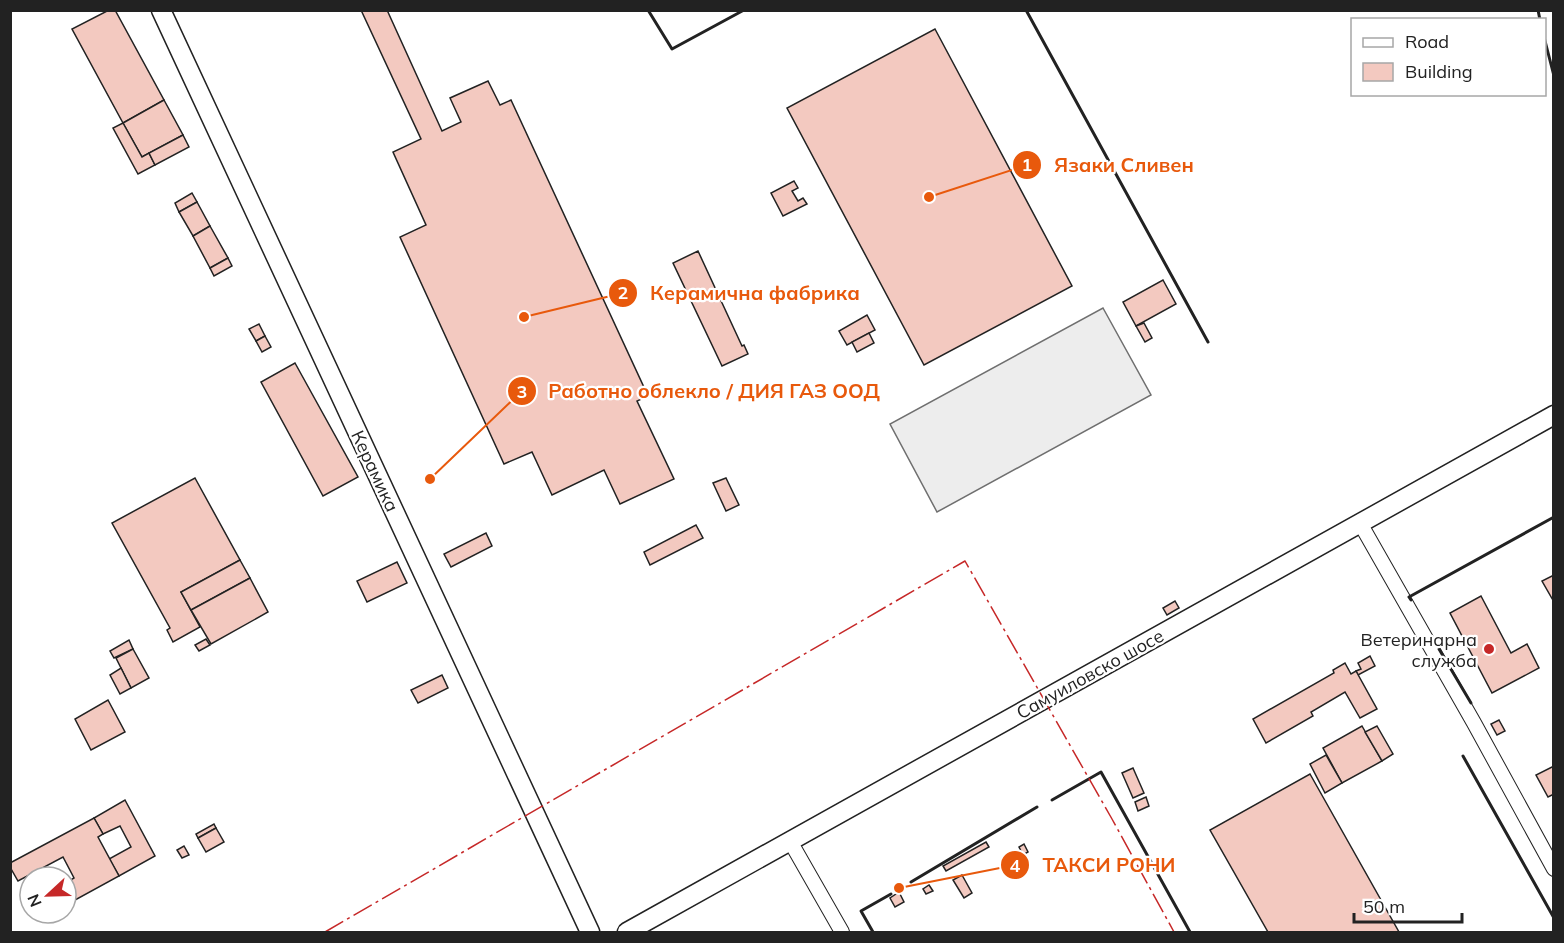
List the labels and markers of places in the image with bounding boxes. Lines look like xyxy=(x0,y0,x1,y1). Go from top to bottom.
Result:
callout: Язаки Сливен xyxy=(1012,146,1206,184)
callout: Керамична фабрика xyxy=(608,274,871,312)
callout: Работно облекло / ДИЯ ГАЗ ООД xyxy=(507,372,892,410)
place label: Ветеринарна служба xyxy=(1361,628,1477,672)
marker: Ветеринарна служба xyxy=(1482,642,1496,656)
callout: ТАКСИ РОНИ xyxy=(1000,846,1187,884)

